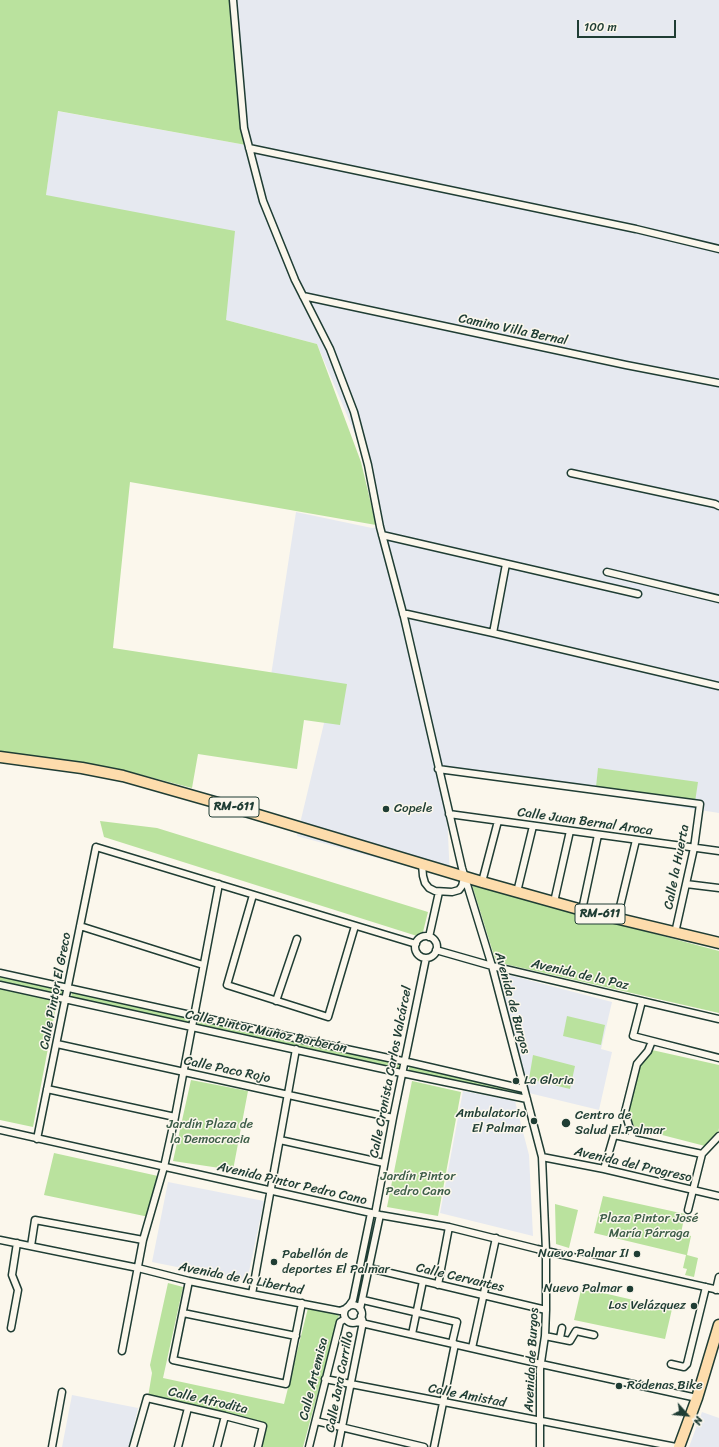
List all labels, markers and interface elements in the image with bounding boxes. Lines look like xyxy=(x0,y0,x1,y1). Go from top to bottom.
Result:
scale bar xyxy=(579,12,678,38)
text: 100 m xyxy=(584,16,617,38)
street label: Camino Villa Bernal xyxy=(457,311,569,349)
road number: RM-611 xyxy=(209,797,259,817)
place label: Copele xyxy=(394,801,432,817)
marker: Copele xyxy=(381,804,391,814)
street label: Calle Juan Bernal Aroca xyxy=(516,805,654,839)
street label: Calle la Huerta xyxy=(661,823,693,911)
road number: RM-611 xyxy=(575,904,625,924)
street label: Calle Pintor El Greco xyxy=(37,931,75,1051)
street label: Avenida de Burgos xyxy=(491,951,533,1055)
street label: Avenida de la Paz xyxy=(530,956,630,994)
street label: Calle Cronista Carlos Valcárcel xyxy=(367,985,415,1159)
street label: Calle Pintor Muñoz Barberán xyxy=(184,1007,348,1057)
street label: Calle Paco Rojo xyxy=(182,1053,272,1087)
place label: La Gloria xyxy=(524,1073,574,1089)
marker: La Gloria xyxy=(511,1076,521,1086)
place label: Ambulatorio El Palmar xyxy=(456,1106,526,1137)
place label: Centro de Salud El Palmar xyxy=(575,1108,665,1139)
marker: Ambulatorio El Palmar xyxy=(529,1116,539,1126)
park label: Jardín Plaza de la Democracia xyxy=(167,1117,253,1148)
marker: Centro de Salud El Palmar xyxy=(560,1117,572,1129)
street label: Avenida del Progreso xyxy=(573,1144,693,1186)
street label: Avenida Pintor Pedro Cano xyxy=(216,1159,368,1209)
park label: Jardín Pintor Pedro Cano xyxy=(381,1169,455,1200)
park label: Plaza Pintor José María Párraga xyxy=(599,1211,699,1242)
place label: Nuevo Palmar II xyxy=(538,1246,629,1262)
place label: Pabellón de deportes El Palmar xyxy=(282,1247,390,1278)
marker: Nuevo Palmar II xyxy=(632,1249,642,1259)
marker: Pabellón de deportes El Palmar xyxy=(269,1257,279,1267)
street label: Avenida de la Libertad xyxy=(177,1259,305,1299)
street label: Calle Cervantes xyxy=(415,1260,505,1296)
place label: Nuevo Palmar xyxy=(544,1281,622,1297)
marker: Nuevo Palmar xyxy=(625,1284,635,1294)
place label: Los Velázquez xyxy=(609,1298,686,1314)
marker: Los Velázquez xyxy=(689,1301,699,1311)
street label: Avenida de Burgos xyxy=(521,1307,543,1413)
street label: Calle Jara Carrillo xyxy=(323,1330,357,1434)
street label: Calle Artemisa xyxy=(296,1336,332,1422)
place label: Ródenas Bike xyxy=(627,1378,703,1394)
street label: Calle Amistad xyxy=(427,1381,507,1411)
marker: Ródenas Bike xyxy=(614,1381,624,1391)
street label: Calle Afrodita xyxy=(167,1384,249,1418)
north arrow xyxy=(667,1395,707,1435)
text: N xyxy=(688,1413,708,1428)

